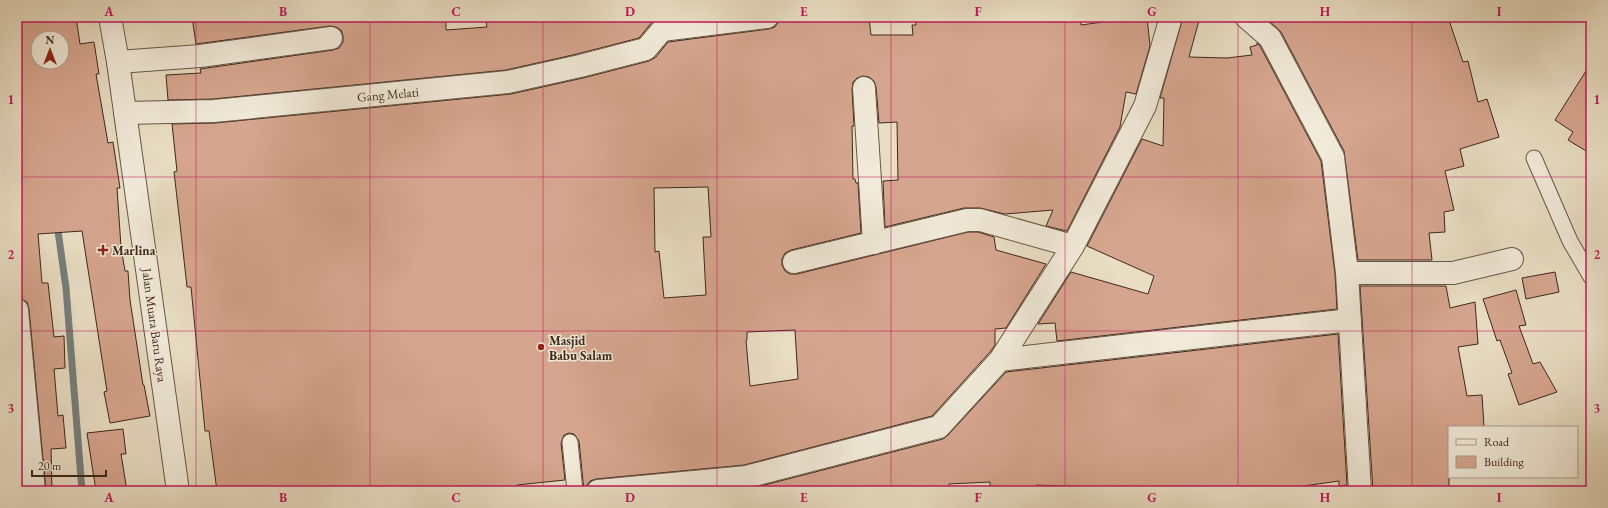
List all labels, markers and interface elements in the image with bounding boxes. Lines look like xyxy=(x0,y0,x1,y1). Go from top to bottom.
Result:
text: A xyxy=(103,3,114,20)
text: B xyxy=(279,3,287,20)
text: C xyxy=(451,3,461,20)
text: D xyxy=(625,3,635,20)
text: E xyxy=(800,3,808,20)
text: F xyxy=(974,3,982,20)
text: G xyxy=(1147,3,1157,20)
text: H xyxy=(1320,3,1331,20)
text: I xyxy=(1497,3,1502,20)
north arrow xyxy=(30,30,70,70)
text: N xyxy=(46,33,55,47)
street label: Gang Melati xyxy=(356,83,420,106)
text: 1 xyxy=(8,91,15,108)
text: 1 xyxy=(1594,91,1601,108)
place label: Marlina xyxy=(112,242,156,259)
marker: Marlina xyxy=(97,244,109,256)
text: 2 xyxy=(8,246,15,263)
text: 2 xyxy=(1594,246,1601,263)
street label: Jalan Muara Baru Raya xyxy=(138,266,171,384)
place label: Masjid Babu Salam xyxy=(549,332,613,364)
marker: Masjid Babu Salam xyxy=(536,342,546,352)
text: 3 xyxy=(8,400,15,417)
text: 3 xyxy=(1594,400,1601,417)
legend xyxy=(1448,426,1578,478)
text: Road xyxy=(1484,434,1510,450)
scale bar xyxy=(32,452,106,478)
text: Building xyxy=(1484,454,1525,470)
text: 20 m xyxy=(38,458,62,474)
text: A xyxy=(103,489,114,506)
text: B xyxy=(279,489,287,506)
text: C xyxy=(451,489,461,506)
text: D xyxy=(625,489,635,506)
text: E xyxy=(800,489,808,506)
text: F xyxy=(974,489,982,506)
text: G xyxy=(1147,489,1157,506)
text: H xyxy=(1320,489,1331,506)
text: I xyxy=(1497,489,1502,506)

